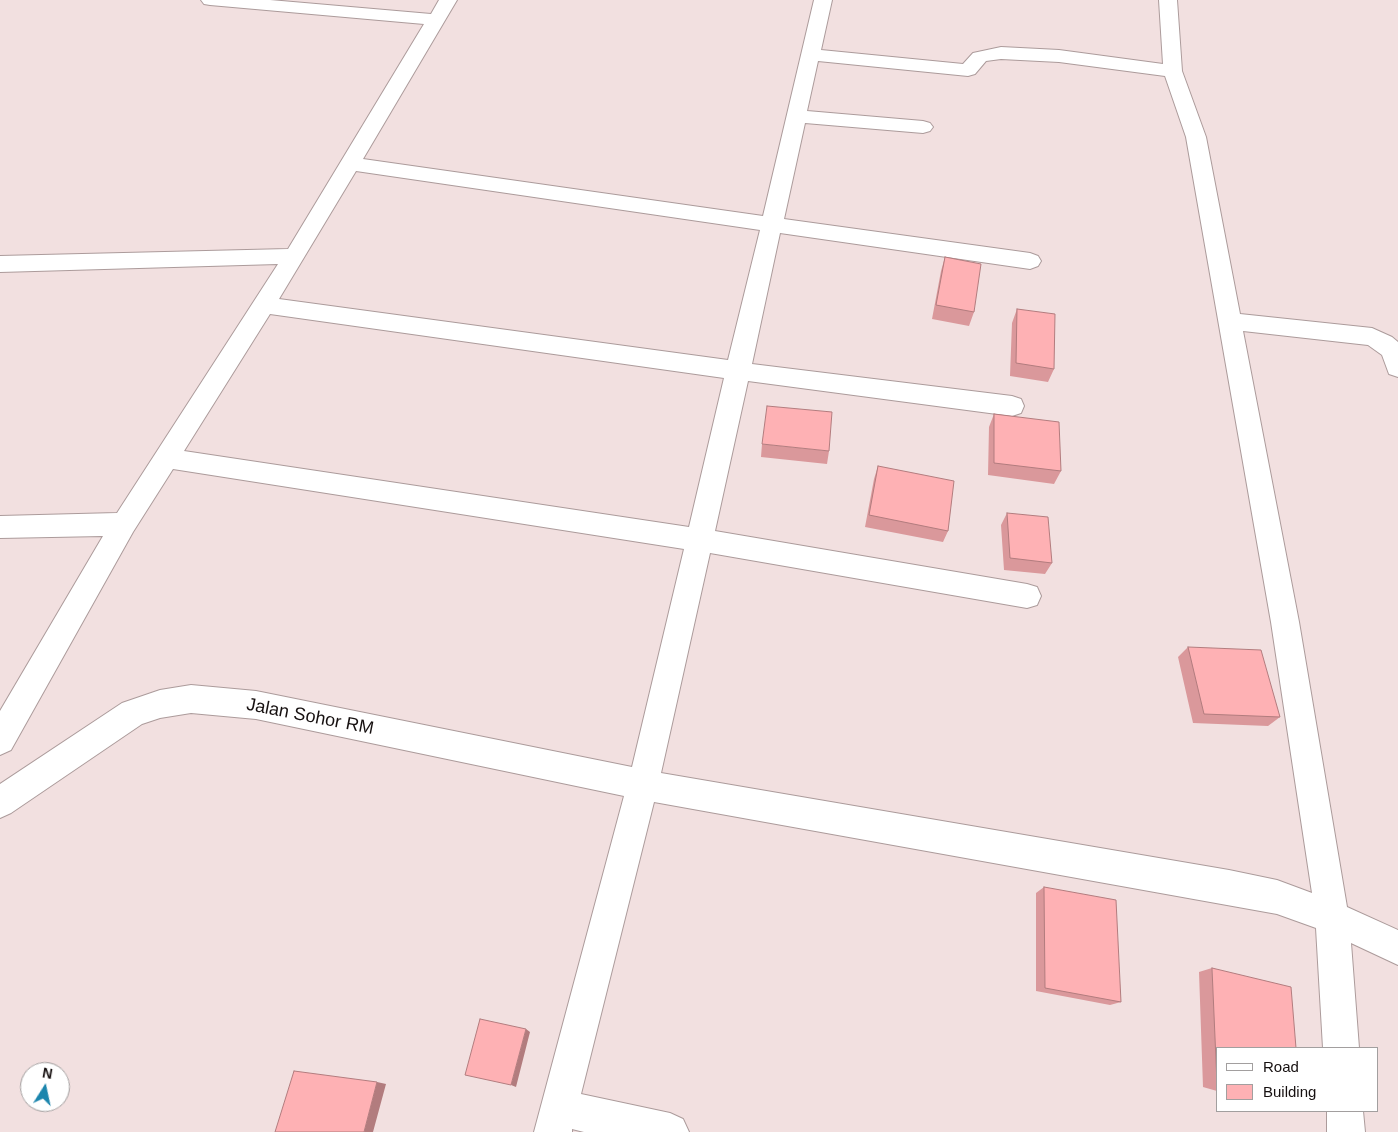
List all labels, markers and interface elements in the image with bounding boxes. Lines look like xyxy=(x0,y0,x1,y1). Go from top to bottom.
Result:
street label: Jalan Sohor RM xyxy=(245,694,375,740)
legend xyxy=(1216,1047,1378,1112)
text: Road xyxy=(1263,1058,1299,1075)
north arrow xyxy=(20,1062,70,1112)
text: N xyxy=(41,1064,54,1082)
text: Building xyxy=(1263,1083,1316,1100)

